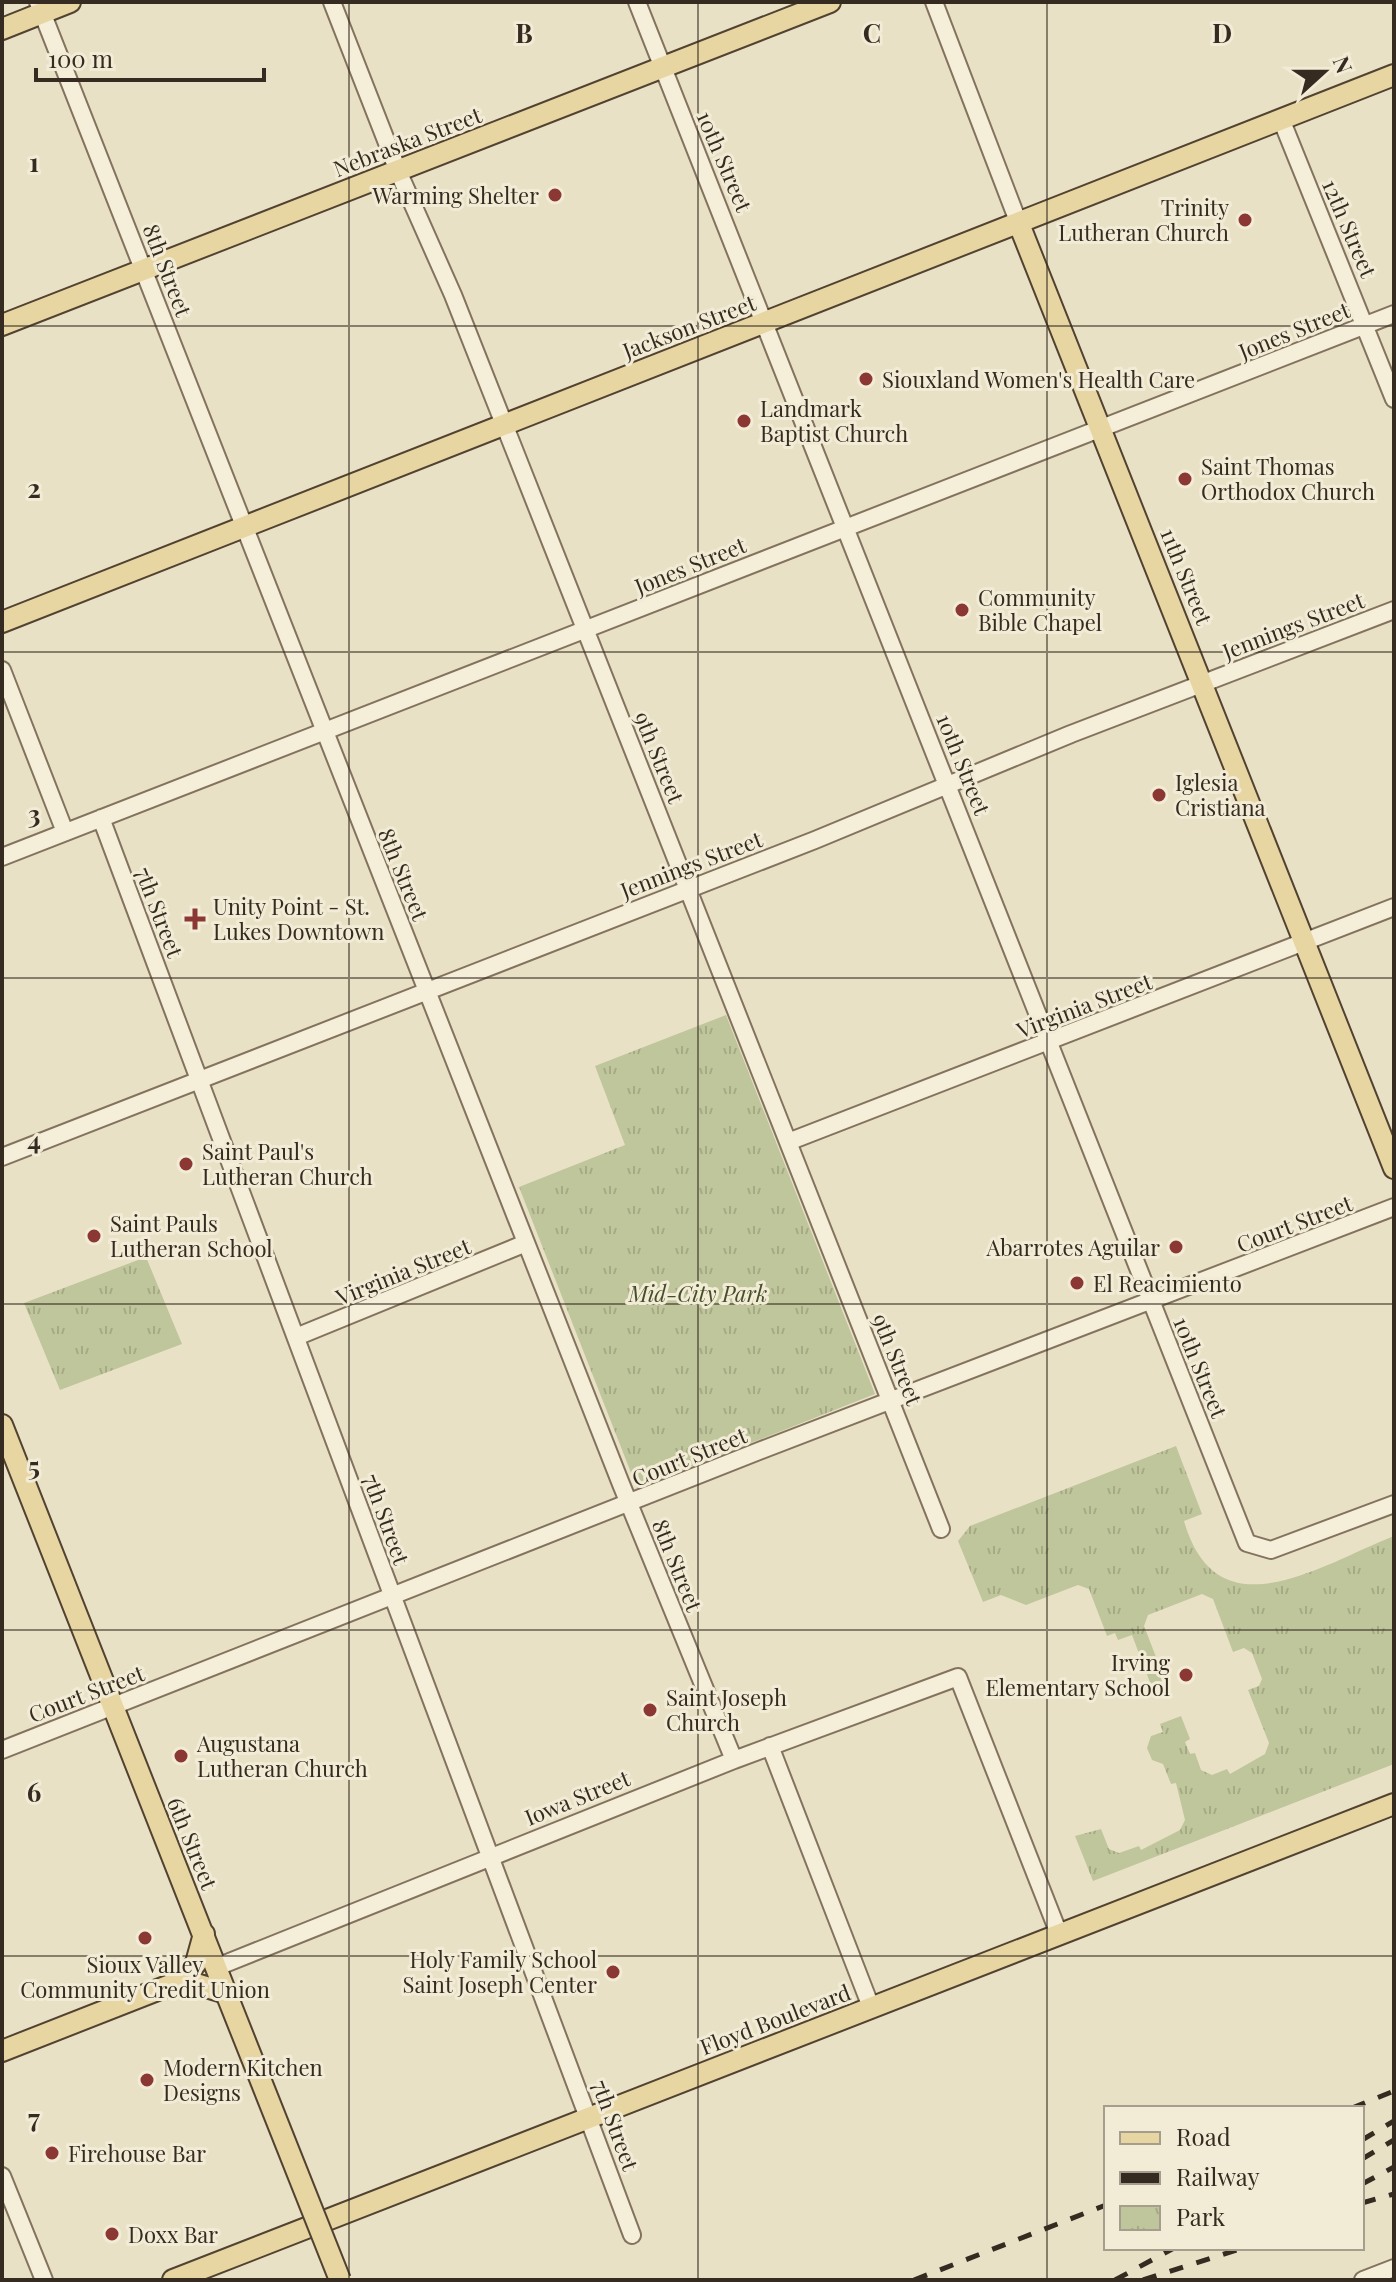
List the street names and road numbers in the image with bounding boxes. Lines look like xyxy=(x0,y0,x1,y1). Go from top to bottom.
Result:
street label: Nebraska Street xyxy=(329,99,486,183)
street label: 10th Street xyxy=(690,106,760,217)
street label: 12th Street xyxy=(1316,174,1385,283)
street label: 8th Street xyxy=(137,219,200,322)
street label: Jackson Street xyxy=(617,286,761,365)
street label: Jones Street xyxy=(1233,294,1355,366)
street label: 11th Street xyxy=(1154,523,1220,630)
street label: Jones Street xyxy=(629,529,751,601)
street label: Jennings Street xyxy=(1217,584,1369,666)
street label: 9th Street xyxy=(628,707,692,808)
street label: 10th Street xyxy=(930,709,998,820)
street label: Jennings Street xyxy=(615,823,767,905)
street label: 8th Street xyxy=(372,824,436,926)
street label: 7th Street xyxy=(129,863,191,962)
street label: Virginia Street xyxy=(1011,965,1157,1045)
street label: Court Street xyxy=(1232,1187,1357,1259)
street label: Virginia Street xyxy=(330,1230,476,1312)
street label: 9th Street xyxy=(866,1309,930,1410)
street label: 10th Street xyxy=(1167,1312,1235,1423)
street label: Court Street xyxy=(627,1419,752,1493)
street label: 7th Street xyxy=(357,1470,418,1570)
street label: 8th Street xyxy=(646,1515,710,1617)
street label: Court Street xyxy=(24,1657,149,1729)
street label: Iowa Street xyxy=(520,1762,635,1832)
street label: 6th Street xyxy=(161,1793,225,1895)
street label: Floyd Boulevard xyxy=(695,1976,855,2061)
street label: 7th Street xyxy=(586,2076,647,2176)

